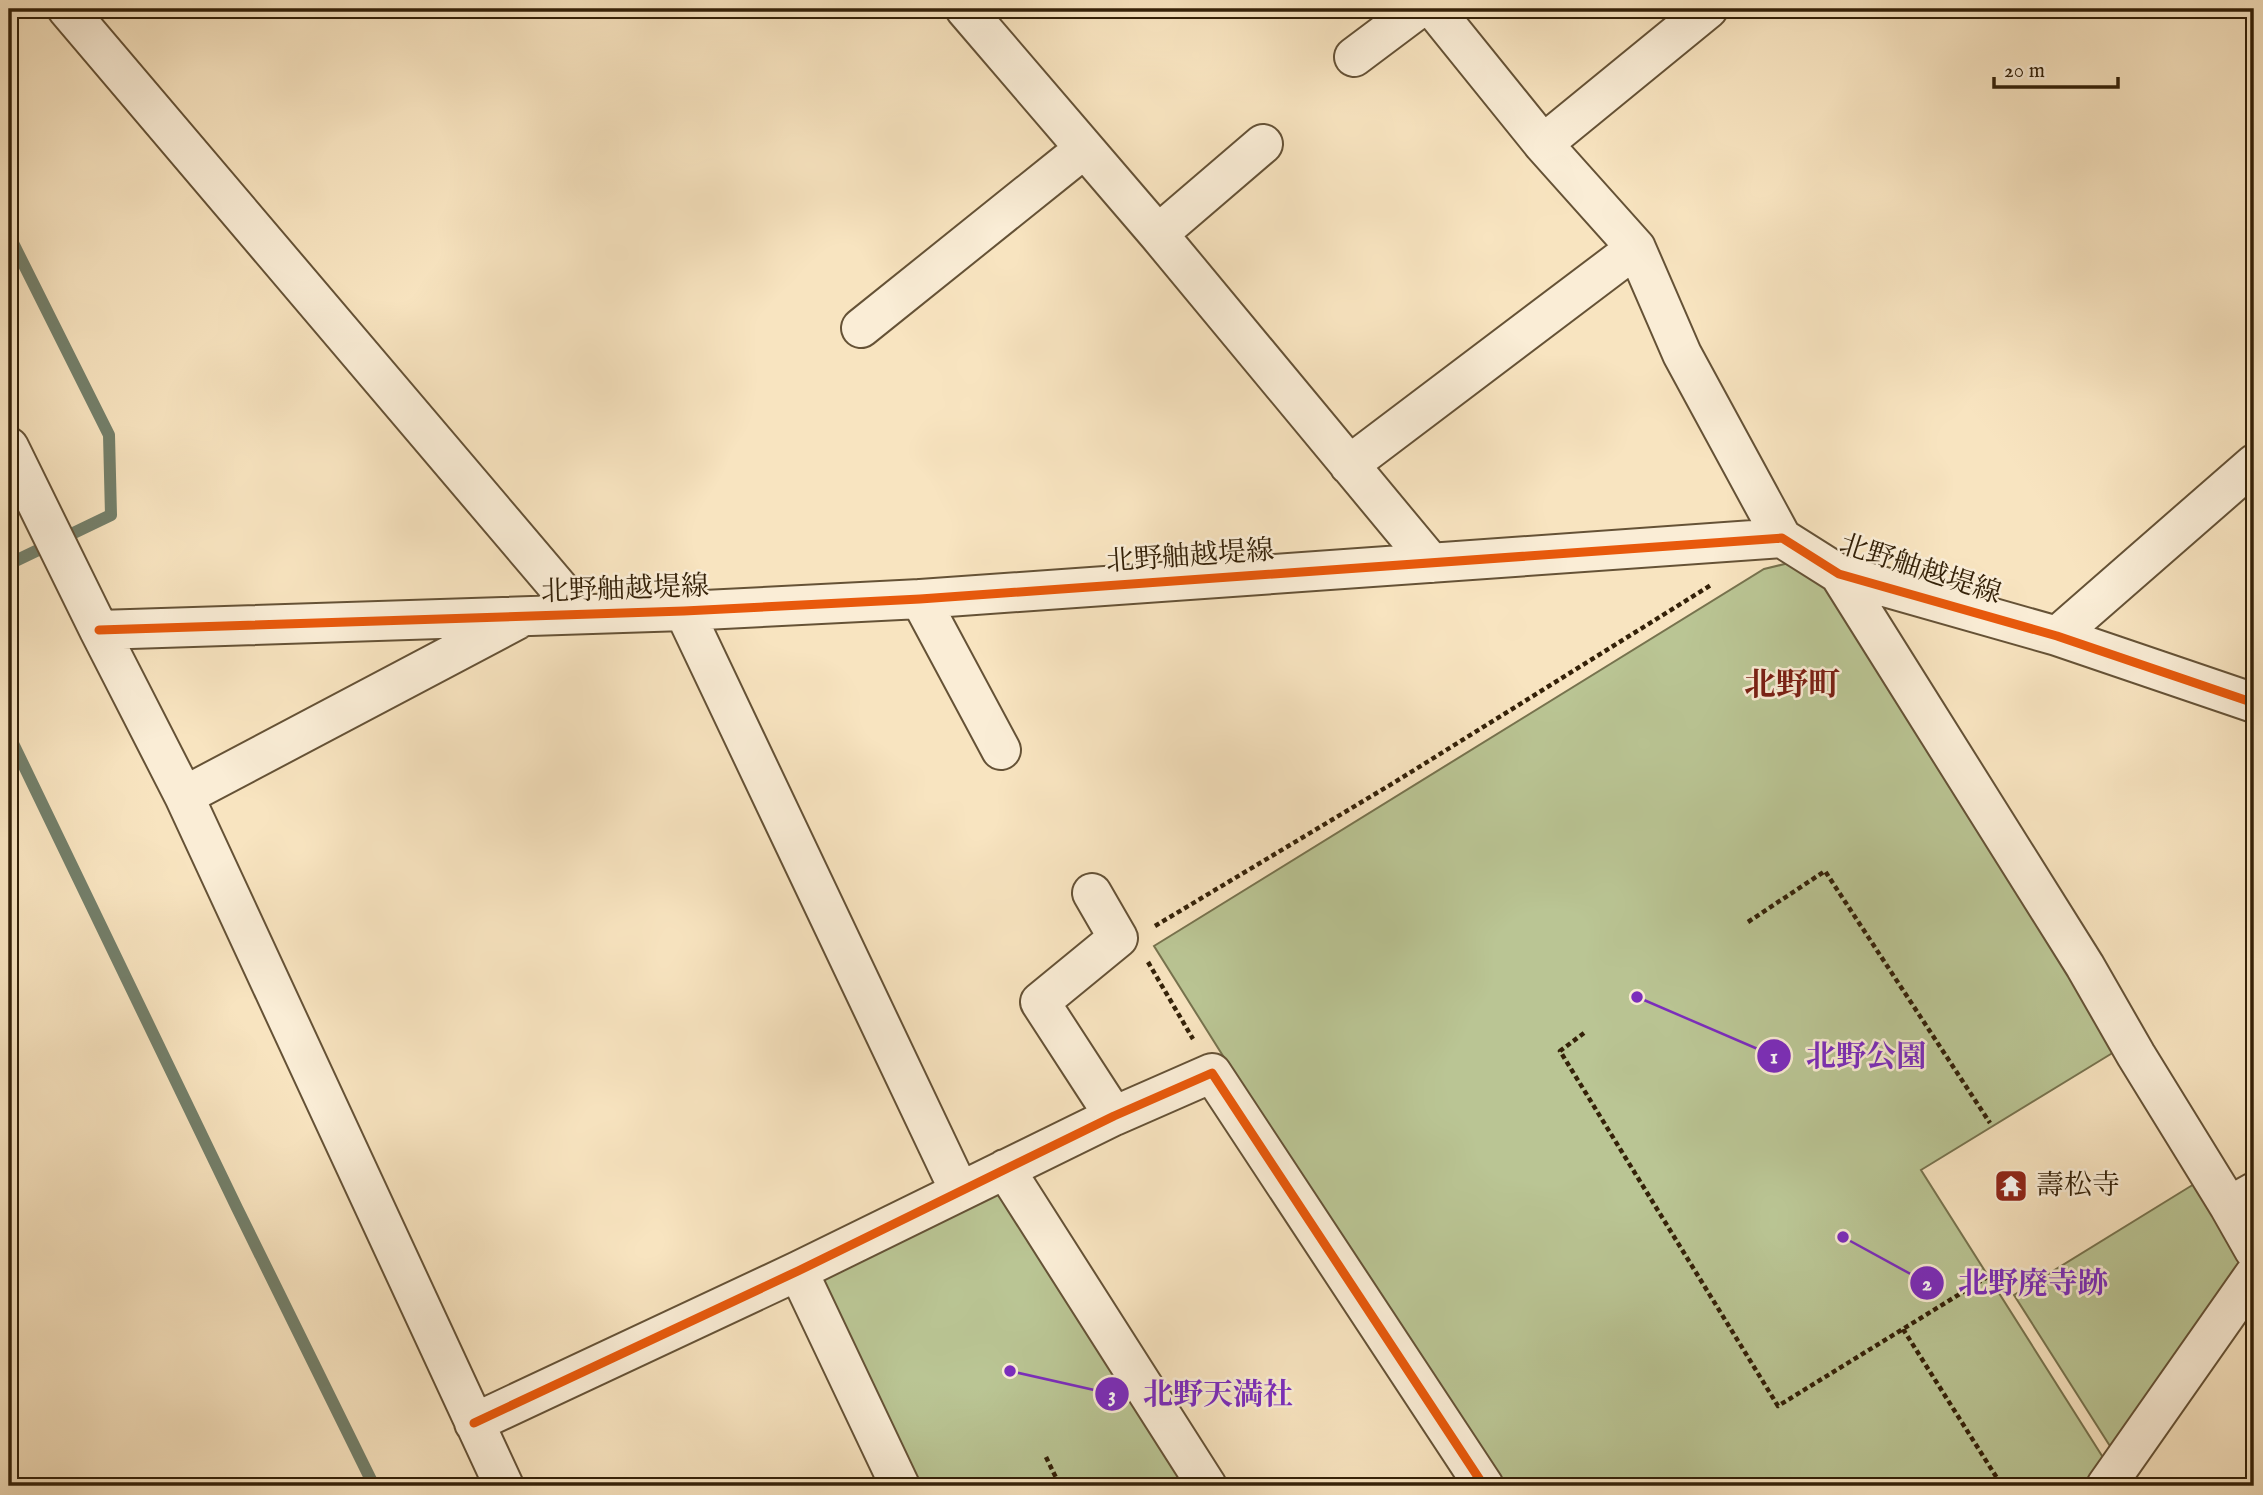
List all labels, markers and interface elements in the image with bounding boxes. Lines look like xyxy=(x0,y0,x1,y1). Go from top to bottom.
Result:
scale bar xyxy=(1994,46,2118,90)
text: 20 m xyxy=(2004,58,2045,85)
street label: 北野舳越堤線 xyxy=(1835,527,2005,613)
street label: 北野舳越堤線 xyxy=(1105,534,1275,580)
street label: 北野舳越堤線 xyxy=(540,570,710,610)
district label: 北野町 xyxy=(1744,666,1840,707)
callout: 北野公園 xyxy=(1757,1030,1940,1081)
text: 北野公園 xyxy=(1806,1039,1926,1077)
text: 1 xyxy=(1770,1044,1778,1071)
temple icon: 壽松寺 xyxy=(1992,1167,2030,1205)
place label: 壽松寺 xyxy=(2036,1169,2120,1204)
callout: 北野廃寺跡 xyxy=(1909,1257,2122,1308)
text: 北野廃寺跡 xyxy=(1958,1266,2108,1304)
text: 2 xyxy=(1922,1271,1932,1298)
callout: 北野天満社 xyxy=(1094,1368,1307,1419)
text: 北野天満社 xyxy=(1143,1377,1293,1415)
text: 3 xyxy=(1108,1382,1116,1409)

